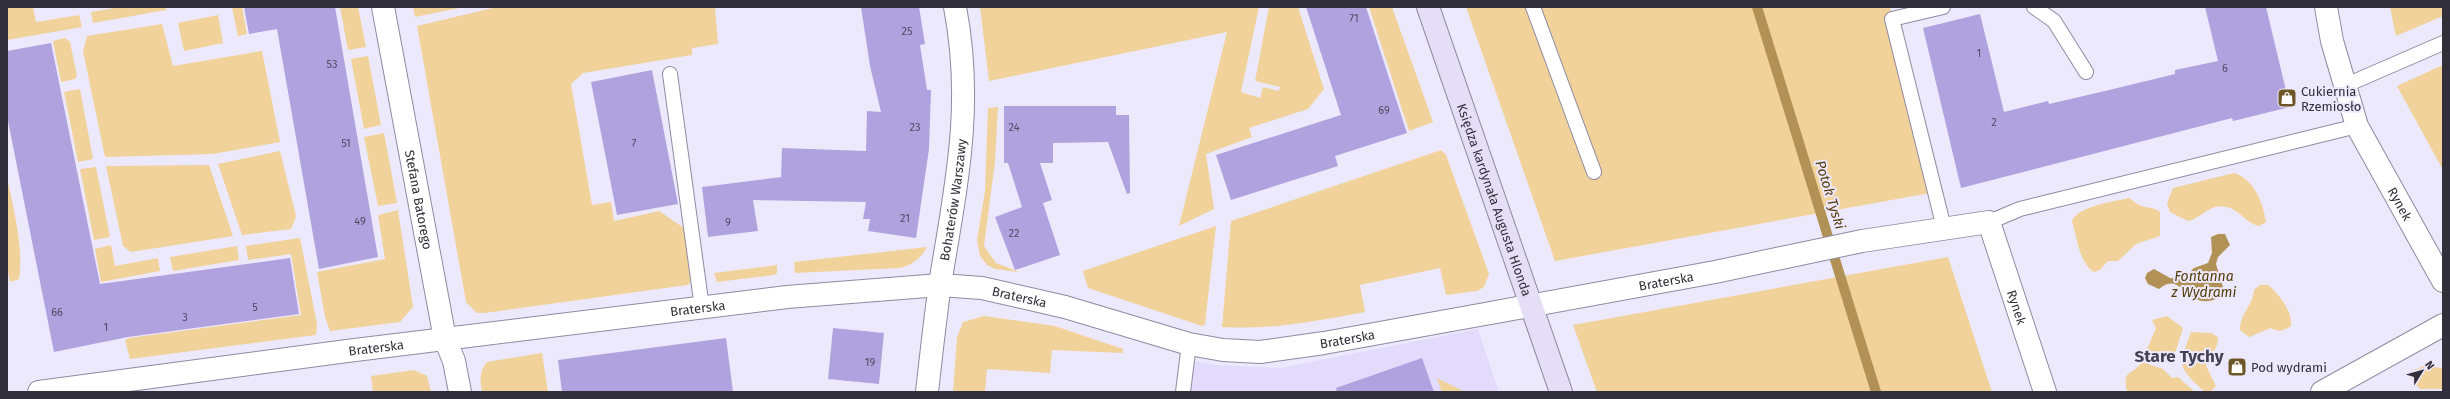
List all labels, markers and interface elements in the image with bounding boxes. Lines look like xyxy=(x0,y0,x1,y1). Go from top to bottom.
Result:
house number: 71 xyxy=(1349,12,1359,25)
house number: 25 xyxy=(902,25,913,38)
house number: 1 xyxy=(1977,47,1981,60)
house number: 53 xyxy=(327,58,337,71)
house number: 6 xyxy=(2222,62,2228,75)
place label: Cukiernia Rzemiosło xyxy=(2301,84,2361,114)
shop icon: Cukiernia Rzemiosło xyxy=(2276,87,2298,109)
street label: Księdza kardynała Augusta Hlonda xyxy=(1454,101,1535,298)
house number: 69 xyxy=(1378,104,1390,117)
house number: 2 xyxy=(1991,116,1997,129)
house number: 23 xyxy=(910,121,920,134)
house number: 24 xyxy=(1009,121,1020,134)
house number: 51 xyxy=(341,137,351,150)
house number: 7 xyxy=(632,137,637,150)
street label: Bohaterów Warszawy xyxy=(936,137,969,262)
street label: Stefana Batorego xyxy=(402,149,436,251)
water label: Potok Tyski xyxy=(1811,159,1849,232)
street label: Rynek xyxy=(2385,184,2415,223)
house number: 21 xyxy=(900,212,910,225)
house number: 49 xyxy=(354,215,366,228)
house number: 9 xyxy=(725,216,731,229)
house number: 22 xyxy=(1009,227,1019,240)
water label: Fontanna z Wydrami xyxy=(2171,268,2236,301)
street label: Braterska xyxy=(1637,269,1695,293)
street label: Braterska xyxy=(991,283,1048,310)
street label: Rynek xyxy=(2004,288,2030,327)
street label: Braterska xyxy=(669,297,726,319)
house number: 5 xyxy=(252,301,258,314)
house number: 66 xyxy=(51,306,63,319)
house number: 3 xyxy=(182,311,188,324)
house number: 1 xyxy=(104,321,108,334)
street label: Braterska xyxy=(1319,326,1376,351)
street label: Braterska xyxy=(348,337,405,358)
district label: Stare Tychy xyxy=(2135,346,2224,367)
north arrow xyxy=(2402,351,2442,391)
house number: 19 xyxy=(865,356,875,369)
shop icon: Pod wydrami xyxy=(2226,356,2248,378)
text: N xyxy=(2422,358,2437,372)
place label: Pod wydrami xyxy=(2251,360,2327,375)

